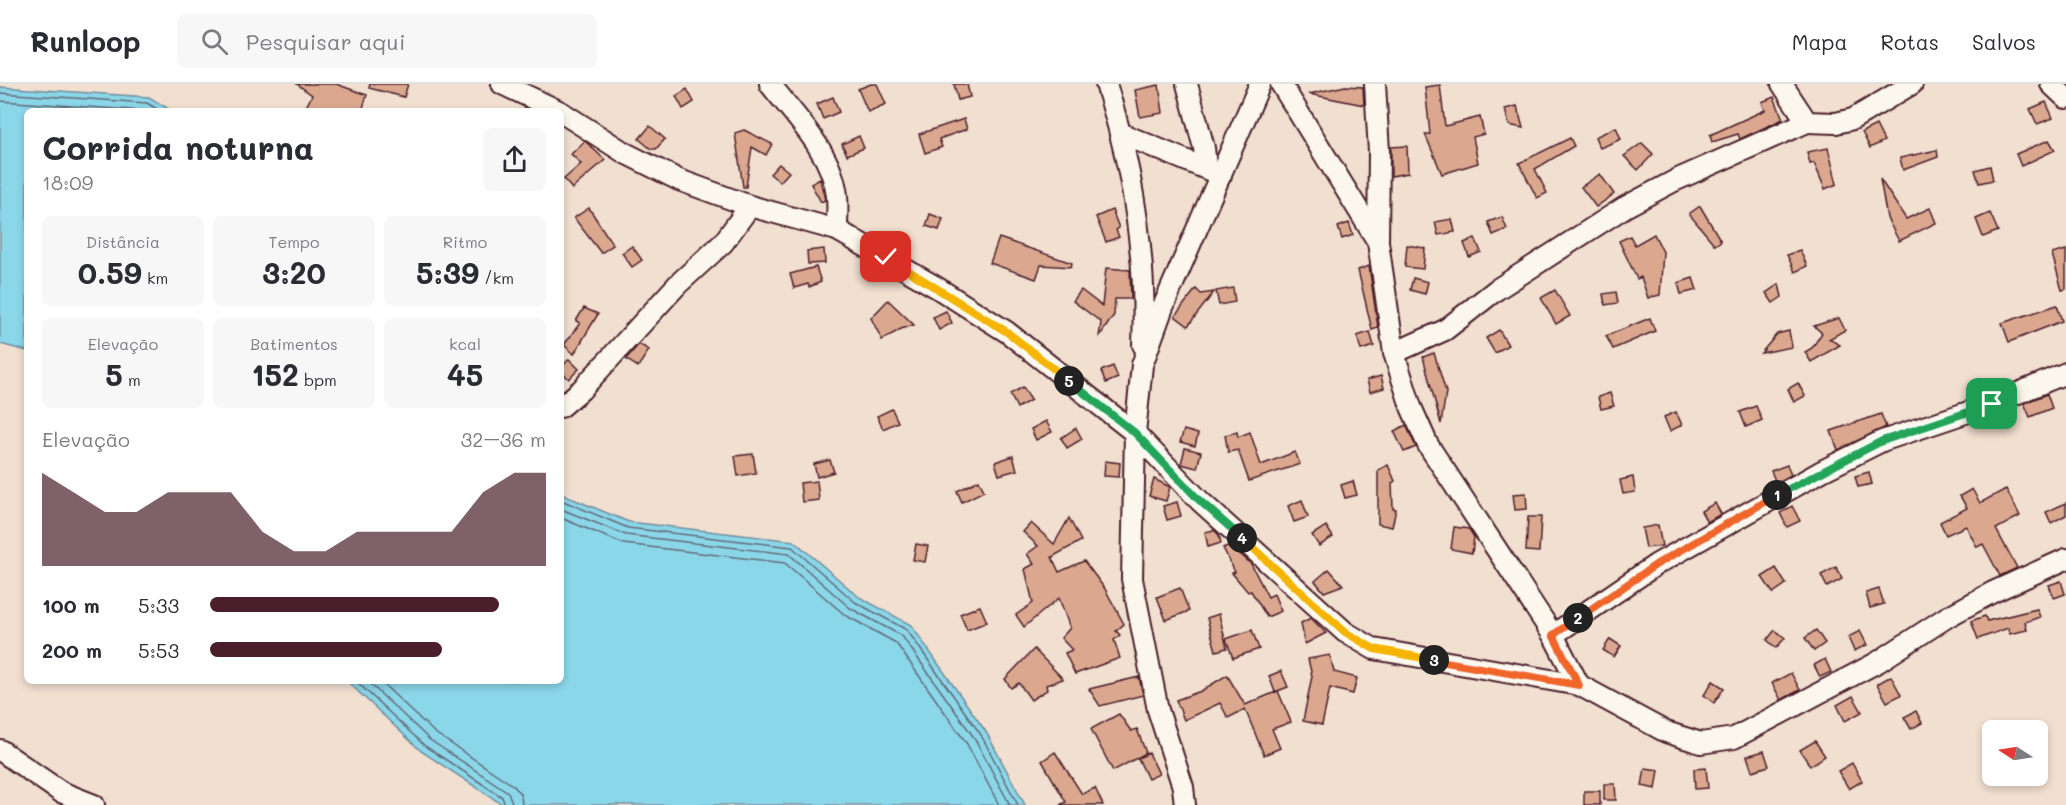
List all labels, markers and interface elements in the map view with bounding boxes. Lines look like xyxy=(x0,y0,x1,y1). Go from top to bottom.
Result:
search box xyxy=(177,14,597,68)
text: Runloop xyxy=(30,23,141,59)
icon: search xyxy=(198,25,231,58)
text: Pesquisar aqui xyxy=(246,27,405,56)
text: Mapa xyxy=(1792,28,1848,55)
text: Rotas xyxy=(1881,28,1939,55)
text: Salvos xyxy=(1972,28,2036,55)
text: Corrida noturna xyxy=(42,125,314,168)
button: share xyxy=(483,128,546,191)
text: 18:09 xyxy=(42,169,93,195)
text: Distância xyxy=(86,231,160,252)
text: Tempo xyxy=(269,231,319,252)
text: Ritmo xyxy=(443,231,487,252)
pin xyxy=(860,231,911,282)
icon: check xyxy=(869,240,902,273)
text: 0.59 xyxy=(78,252,142,292)
text: 3:20 xyxy=(262,252,326,292)
text: 5:39 xyxy=(416,252,479,292)
text: km xyxy=(142,267,168,288)
text: /km xyxy=(479,267,514,288)
text: Elevação xyxy=(88,333,158,354)
text: Batimentos xyxy=(250,333,338,354)
text: kcal xyxy=(449,333,481,354)
text: 5 xyxy=(105,354,123,394)
text: 152 xyxy=(251,354,299,394)
text: 45 xyxy=(447,354,483,394)
pin: 5 xyxy=(1054,366,1084,396)
text: m xyxy=(123,369,141,390)
text: bpm xyxy=(299,369,337,390)
text: 5 xyxy=(1064,370,1074,391)
pin xyxy=(1966,378,2017,429)
icon: arrive xyxy=(1975,387,2008,420)
text: Elevação xyxy=(42,426,130,452)
text: 32–36 m xyxy=(461,426,546,452)
pin: 1 xyxy=(1762,480,1792,510)
text: 1 xyxy=(1773,484,1781,505)
pin: 4 xyxy=(1227,523,1257,553)
text: 4 xyxy=(1237,527,1247,548)
text: 100 m xyxy=(42,592,100,618)
text: 5:33 xyxy=(138,592,179,618)
pin: 2 xyxy=(1563,603,1593,633)
text: 2 xyxy=(1574,607,1582,628)
text: 200 m xyxy=(42,637,102,663)
text: 5:53 xyxy=(138,637,179,663)
pin: 3 xyxy=(1419,645,1449,675)
text: 3 xyxy=(1429,649,1439,670)
north arrow xyxy=(1982,720,2048,786)
map controls xyxy=(1982,720,2048,786)

